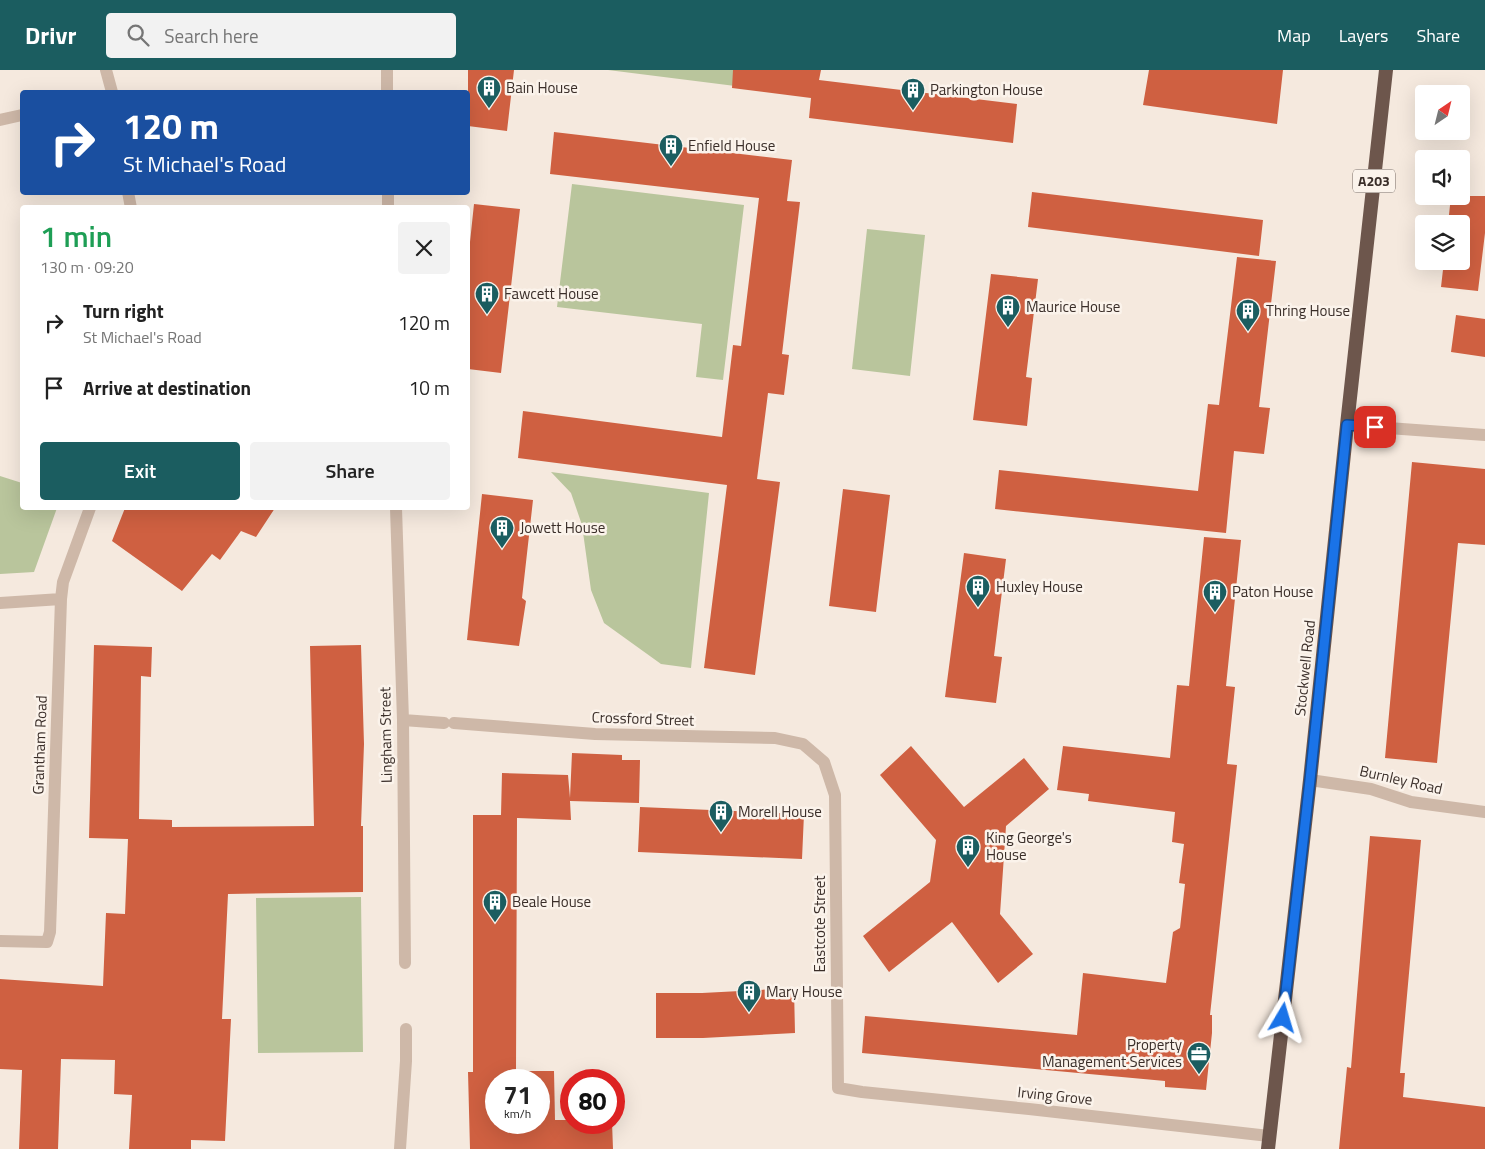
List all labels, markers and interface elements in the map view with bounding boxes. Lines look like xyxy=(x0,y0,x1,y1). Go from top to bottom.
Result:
search box xyxy=(106,13,456,58)
text: Drivr xyxy=(25,17,76,53)
icon: search xyxy=(124,21,152,49)
text: Search here xyxy=(164,21,259,50)
text: Map xyxy=(1277,22,1311,49)
text: Layers xyxy=(1339,22,1388,49)
text: Share xyxy=(1416,22,1460,49)
building icon: Bain House xyxy=(476,75,502,109)
place label: Bain House xyxy=(506,76,578,99)
building icon: Parkington House xyxy=(900,77,926,111)
place label: Parkington House xyxy=(930,78,1043,101)
north arrow xyxy=(1415,85,1470,140)
map controls xyxy=(1415,85,1470,270)
text: 120 m xyxy=(123,99,219,153)
icon: right xyxy=(40,110,105,175)
building icon: Enfield House xyxy=(658,133,684,167)
place label: Enfield House xyxy=(688,134,775,157)
text: St Michael's Road xyxy=(123,147,286,181)
button: sound xyxy=(1415,150,1470,205)
road number: A203 xyxy=(1353,170,1395,192)
text: 1 min xyxy=(40,213,112,259)
button: layers xyxy=(1415,215,1470,270)
button: close xyxy=(398,222,450,274)
text: 130 m · 09:20 xyxy=(40,255,134,279)
building icon: Fawcett House xyxy=(474,281,500,315)
place label: Fawcett House xyxy=(504,282,599,305)
building icon: Maurice House xyxy=(995,294,1021,328)
place label: Maurice House xyxy=(1026,295,1120,318)
text: Turn right xyxy=(83,296,164,325)
building icon: Thring House xyxy=(1235,298,1261,332)
place label: Thring House xyxy=(1266,299,1350,322)
text: 120 m xyxy=(398,308,450,337)
icon: right xyxy=(40,309,68,337)
text: St Michael's Road xyxy=(83,325,202,349)
text: Arrive at destination xyxy=(83,373,251,402)
text: 10 m xyxy=(409,373,450,402)
icon: arrive xyxy=(40,374,68,402)
pin xyxy=(1354,406,1396,448)
icon: arrive xyxy=(1361,413,1389,441)
button: Exit xyxy=(40,442,240,500)
button: Share xyxy=(250,442,450,500)
building icon: Jowett House xyxy=(489,515,515,549)
place label: Jowett House xyxy=(520,516,605,539)
building icon: Huxley House xyxy=(965,574,991,608)
place label: Huxley House xyxy=(996,575,1083,598)
building icon: Paton House xyxy=(1202,579,1228,613)
place label: Paton House xyxy=(1232,580,1313,603)
street label: Stockwell Road xyxy=(1288,619,1321,717)
street label: Lingham Street xyxy=(373,686,398,783)
street label: Grantham Road xyxy=(26,695,53,795)
street label: Crossford Street xyxy=(591,705,695,732)
street label: Burnley Road xyxy=(1357,759,1445,800)
building icon: Morell House xyxy=(708,799,734,833)
place label: Morell House xyxy=(738,800,822,823)
place label: King George's House xyxy=(986,826,1072,866)
building icon: King George's House xyxy=(955,834,981,868)
street label: Eastcote Street xyxy=(808,875,831,973)
building icon: Beale House xyxy=(482,889,508,923)
place label: Beale House xyxy=(512,890,591,913)
building icon: Mary House xyxy=(736,979,762,1013)
place label: Mary House xyxy=(766,980,842,1003)
position arrow xyxy=(1256,991,1308,1043)
place label: Property Management Services xyxy=(1042,1033,1182,1073)
office icon: Property Management Services xyxy=(1186,1041,1212,1075)
speed limit sign: 80 xyxy=(560,1069,625,1134)
text: 71 xyxy=(503,1076,532,1114)
street label: Irving Grove xyxy=(1016,1080,1094,1111)
text: km/h xyxy=(504,1104,531,1123)

